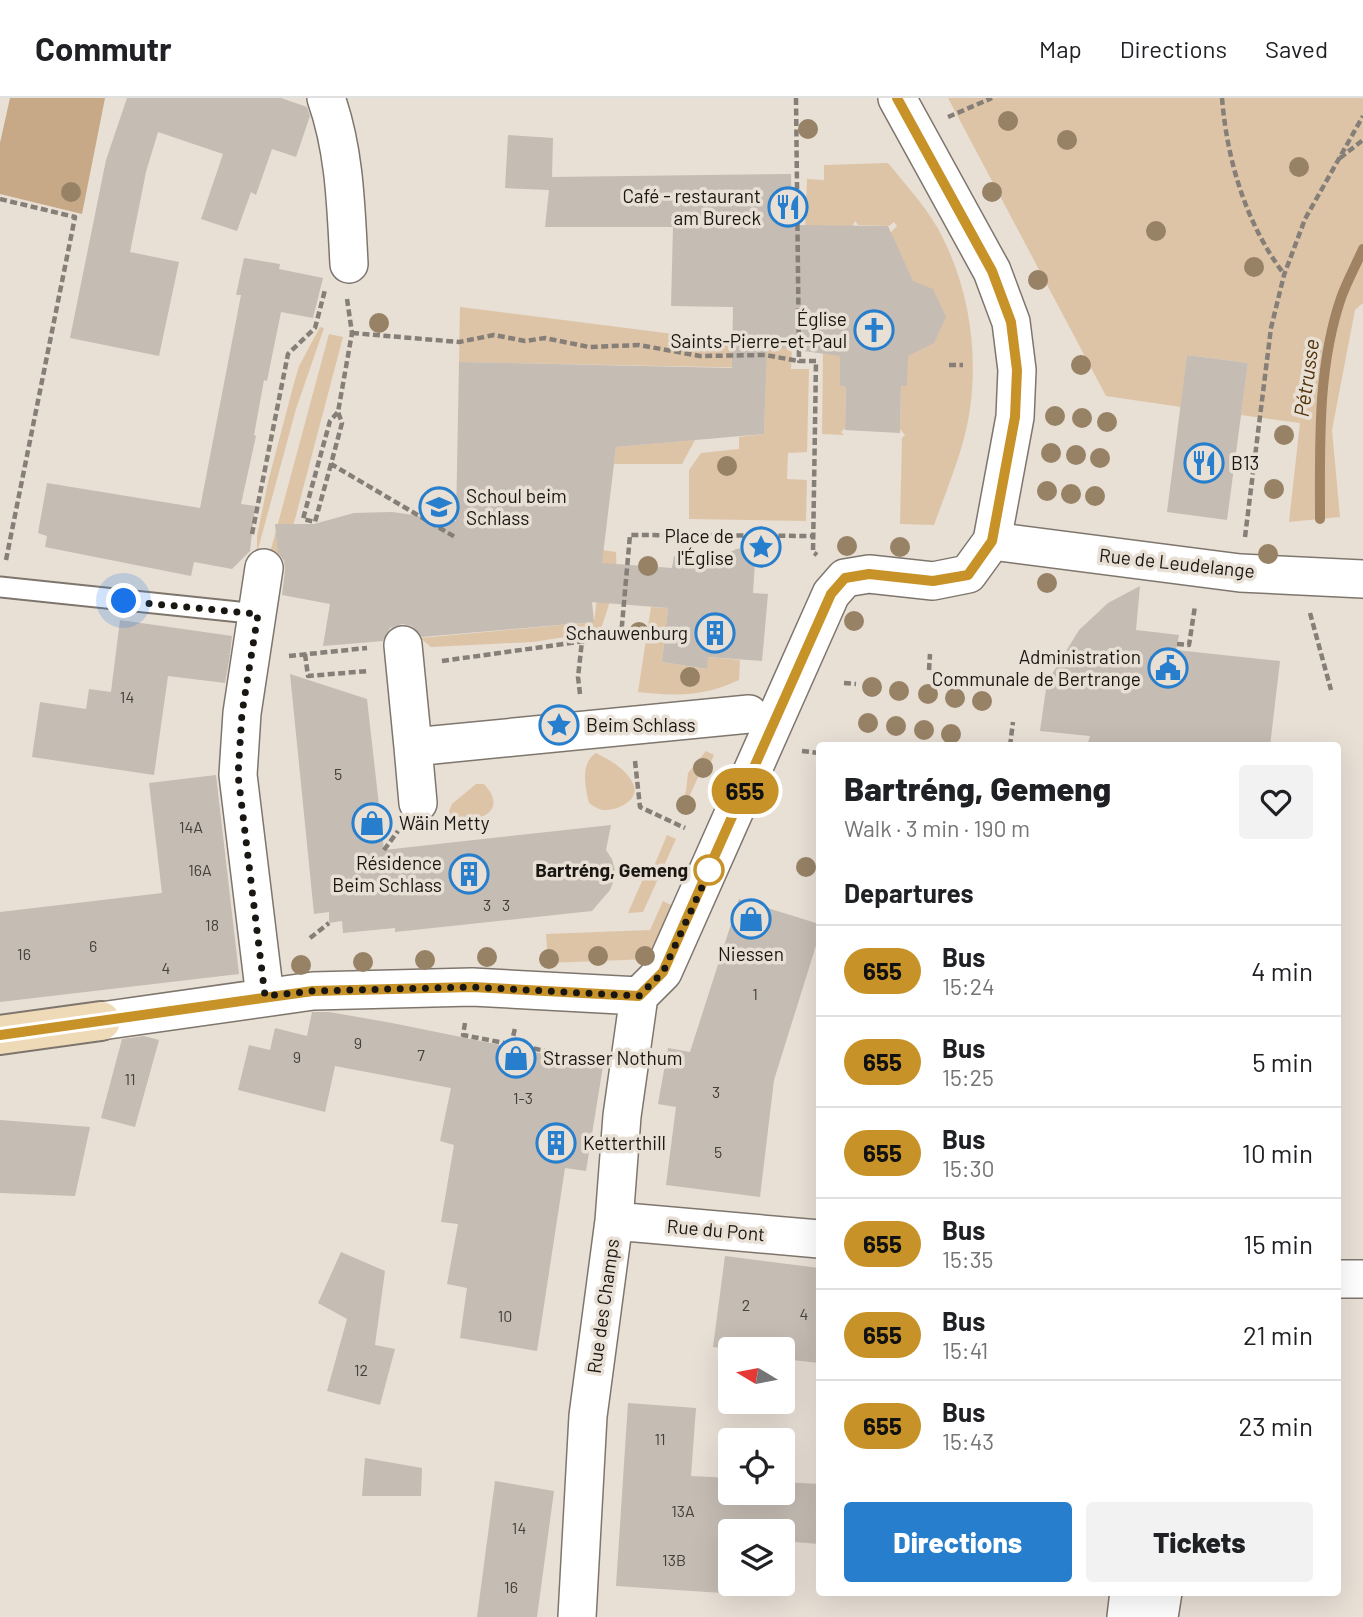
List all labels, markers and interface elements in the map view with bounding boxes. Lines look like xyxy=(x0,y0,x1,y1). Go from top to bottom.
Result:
text: Commutr xyxy=(35,28,172,68)
text: Map xyxy=(1039,34,1082,63)
text: Directions xyxy=(1120,34,1227,63)
text: Saved xyxy=(1265,34,1328,63)
place label: Café - restaurant am Bureck xyxy=(622,184,761,229)
restaurant icon: Café - restaurant am Bureck xyxy=(767,186,809,228)
place label: Église Saints-Pierre-et-Paul xyxy=(670,307,847,352)
church icon: Église Saints-Pierre-et-Paul xyxy=(853,309,895,351)
water label: Pétrusse xyxy=(1288,337,1323,418)
restaurant icon: B13 xyxy=(1183,442,1225,484)
place label: B13 xyxy=(1231,451,1259,474)
place label: Schoul beim Schlass xyxy=(466,484,567,529)
school or university icon: Schoul beim Schlass xyxy=(418,486,460,528)
place label: Place de l'Église xyxy=(664,524,734,569)
place icon: Place de l'Église xyxy=(740,526,782,568)
street label: Rue de Leudelange xyxy=(1098,543,1256,582)
your location xyxy=(106,583,141,618)
building icon: Schauwenburg xyxy=(694,612,736,654)
place label: Schauwenburg xyxy=(566,621,688,644)
place label: Administration Communale de Bertrange xyxy=(932,645,1141,690)
public building icon: Administration Communale de Bertrange xyxy=(1147,647,1189,689)
house number: 14 xyxy=(120,687,134,706)
place icon: Beim Schlass xyxy=(538,704,580,746)
place label: Beim Schlass xyxy=(586,713,696,736)
house number: 5 xyxy=(334,764,342,783)
button: heart xyxy=(1239,765,1313,839)
line badge: 655 xyxy=(705,768,785,814)
text: Bartréng, Gemeng xyxy=(844,768,1111,808)
text: 655 xyxy=(726,776,764,805)
shop icon: Wäin Metty xyxy=(351,802,393,844)
place label: Wäin Metty xyxy=(399,811,490,834)
text: Walk · 3 min · 190 m xyxy=(844,814,1030,842)
house number: 14A xyxy=(179,817,203,836)
place label: Résidence Beim Schlass xyxy=(332,851,442,896)
building icon: Résidence Beim Schlass xyxy=(448,853,490,895)
marker: Bartréng, Gemeng xyxy=(694,855,724,885)
place label: Bartréng, Gemeng xyxy=(535,858,688,881)
house number: 16A xyxy=(188,860,212,879)
text: Departures xyxy=(844,877,974,908)
house number: 3 xyxy=(483,895,491,914)
house number: 3 xyxy=(502,895,510,914)
shop icon: Niessen xyxy=(730,898,772,940)
house number: 18 xyxy=(205,915,219,934)
house number: 6 xyxy=(89,936,97,955)
text: Bus xyxy=(942,941,985,972)
place label: Niessen xyxy=(718,942,784,965)
house number: 16 xyxy=(17,944,31,963)
text: 4 min xyxy=(1251,955,1313,986)
text: 655 xyxy=(863,956,902,985)
house number: 4 xyxy=(162,958,170,977)
text: 15:24 xyxy=(942,972,995,1000)
house number: 1 xyxy=(752,984,758,1003)
text: Bus xyxy=(942,1032,985,1063)
house number: 9 xyxy=(354,1033,362,1052)
shop icon: Strasser Nothum xyxy=(495,1037,537,1079)
house number: 7 xyxy=(417,1045,425,1064)
place label: Strasser Nothum xyxy=(543,1046,683,1069)
text: 5 min xyxy=(1252,1046,1313,1077)
house number: 9 xyxy=(293,1047,301,1066)
text: 655 xyxy=(863,1047,902,1076)
text: 15:25 xyxy=(942,1063,994,1091)
house number: 11 xyxy=(124,1069,136,1088)
house number: 3 xyxy=(712,1082,720,1101)
house number: 1-3 xyxy=(513,1088,533,1107)
building icon: Ketterthill xyxy=(535,1122,577,1164)
text: Bus xyxy=(942,1123,985,1154)
place label: Ketterthill xyxy=(583,1131,666,1154)
text: 10 min xyxy=(1242,1137,1313,1168)
text: 655 xyxy=(863,1138,902,1167)
house number: 5 xyxy=(714,1142,722,1161)
text: 15:30 xyxy=(942,1154,995,1182)
street label: Rue du Pont xyxy=(666,1214,766,1245)
text: Bus xyxy=(942,1214,985,1245)
text: 15 min xyxy=(1243,1228,1313,1259)
text: 655 xyxy=(863,1229,902,1258)
street label: Rue des Champs xyxy=(582,1237,623,1375)
text: 15:35 xyxy=(942,1245,993,1273)
house number: 2 xyxy=(742,1295,750,1314)
house number: 4 xyxy=(800,1304,808,1323)
text: Bus xyxy=(942,1305,985,1336)
house number: 10 xyxy=(498,1306,512,1325)
text: 21 min xyxy=(1243,1319,1313,1350)
text: 655 xyxy=(863,1320,902,1349)
text: 15:41 xyxy=(942,1336,988,1364)
north arrow xyxy=(718,1337,794,1414)
map controls xyxy=(718,1337,795,1596)
house number: 12 xyxy=(354,1360,368,1379)
text: Bus xyxy=(942,1396,985,1427)
text: 23 min xyxy=(1238,1410,1313,1441)
text: 655 xyxy=(863,1411,902,1440)
text: 15:43 xyxy=(942,1427,994,1455)
button: locate xyxy=(718,1428,795,1505)
house number: 11 xyxy=(654,1429,666,1448)
house number: 13A xyxy=(671,1501,695,1520)
button: Directions xyxy=(844,1502,1072,1582)
button: Tickets xyxy=(1086,1502,1313,1582)
house number: 14 xyxy=(512,1518,526,1537)
button: layers xyxy=(718,1519,795,1596)
house number: 13B xyxy=(662,1550,686,1569)
house number: 16 xyxy=(504,1577,518,1596)

